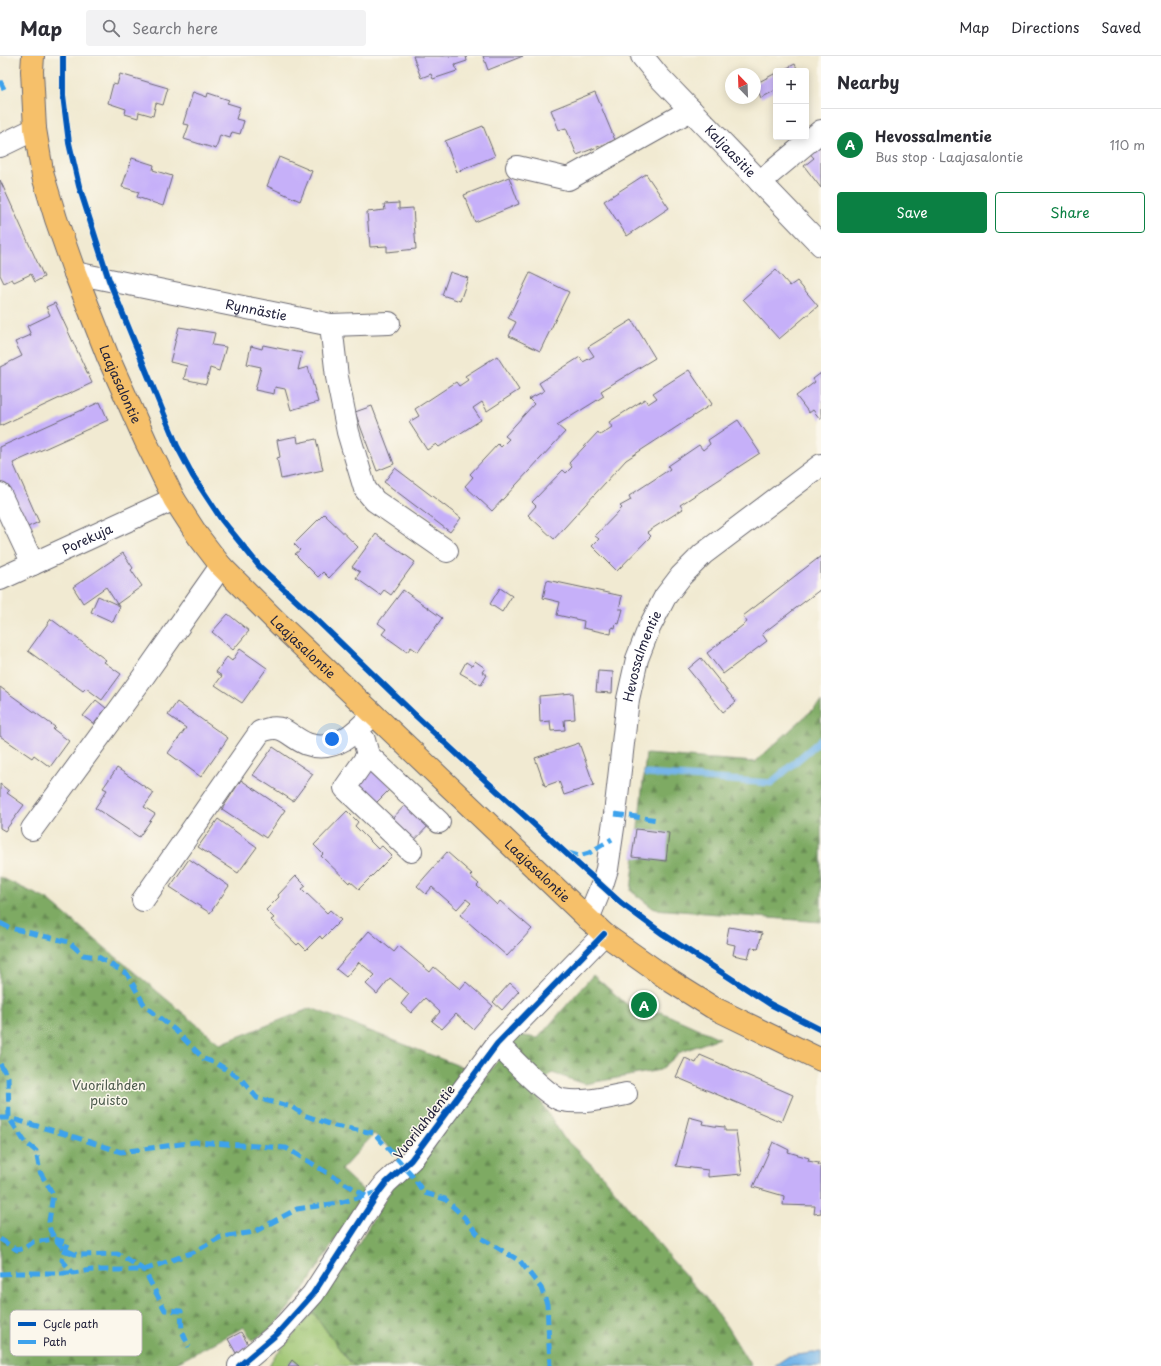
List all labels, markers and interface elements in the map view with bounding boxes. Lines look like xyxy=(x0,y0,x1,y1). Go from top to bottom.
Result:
search box xyxy=(86,10,366,46)
text: Map xyxy=(20,14,62,42)
text: Search here xyxy=(132,16,218,39)
icon: search xyxy=(100,17,122,39)
text: Map xyxy=(959,17,989,38)
text: Directions xyxy=(1011,17,1079,38)
text: Saved xyxy=(1101,17,1141,38)
north arrow xyxy=(725,68,761,104)
map controls xyxy=(773,68,809,140)
button: + xyxy=(773,68,809,104)
text: Nearby xyxy=(837,69,899,95)
button: − xyxy=(773,104,809,140)
street label: Kaljaasitie xyxy=(701,120,761,181)
text: Hevossalmentie xyxy=(875,124,992,147)
text: A xyxy=(845,135,855,154)
text: 110 m xyxy=(1110,135,1145,154)
text: Bus stop · Laajasalontie xyxy=(875,147,1023,166)
button: Save xyxy=(837,192,987,233)
button: Share xyxy=(995,192,1145,233)
street label: Rynnästie xyxy=(224,294,289,325)
street label: Laajasalontie xyxy=(95,342,146,426)
street label: Porekuja xyxy=(59,518,116,558)
street label: Hevossalmentie xyxy=(618,607,666,703)
street label: Laajasalontie xyxy=(266,611,340,683)
your location xyxy=(322,729,342,749)
street label: Laajasalontie xyxy=(501,834,575,906)
pin: A xyxy=(631,990,657,1020)
park label: Vuorilahden puisto xyxy=(72,1075,146,1109)
street label: Vuorilahdentie xyxy=(388,1080,459,1163)
legend xyxy=(10,1310,142,1356)
text: Cycle path xyxy=(43,1315,98,1332)
text: Path xyxy=(43,1333,67,1350)

